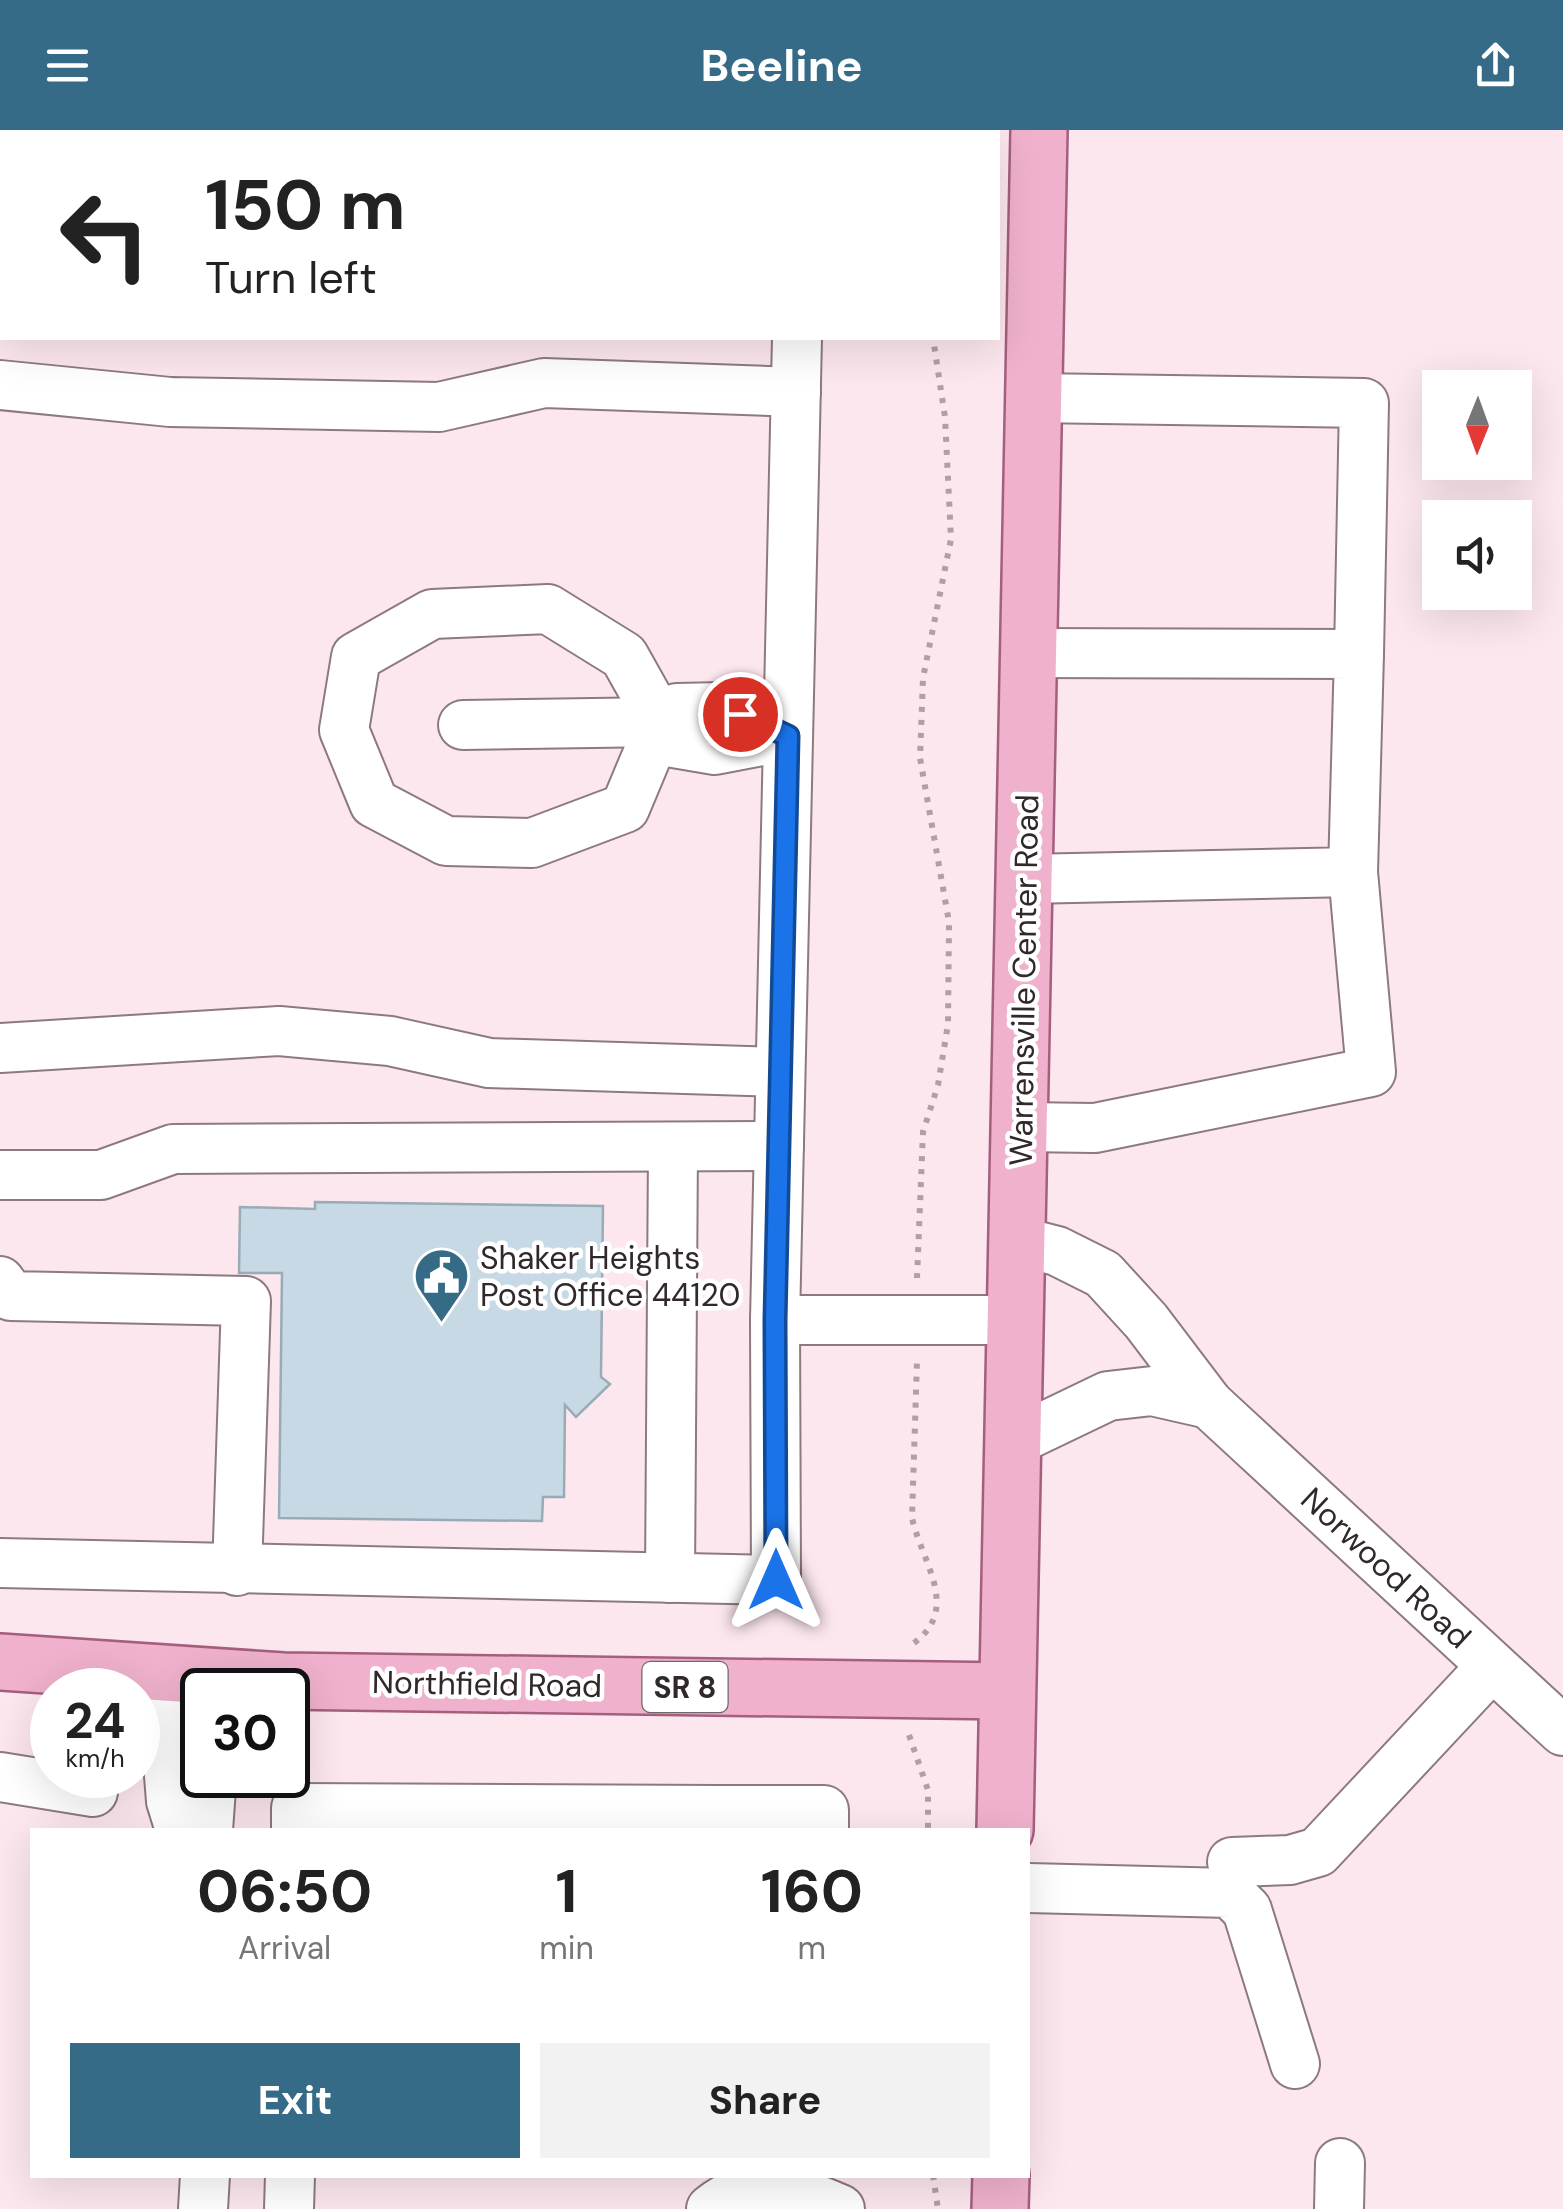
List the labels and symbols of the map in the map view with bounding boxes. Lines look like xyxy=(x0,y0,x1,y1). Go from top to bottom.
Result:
north arrow xyxy=(1422,370,1532,480)
pin xyxy=(698,672,783,757)
street label: Warrensville Center Road xyxy=(1000,794,1048,1166)
place label: Shaker Heights Post Office 44120 xyxy=(480,1237,741,1316)
public building icon: Shaker Heights Post Office 44120 xyxy=(411,1246,471,1325)
street label: Norwood Road xyxy=(1292,1478,1480,1658)
position arrow xyxy=(724,1528,828,1632)
street label: Northfield Road xyxy=(372,1661,602,1707)
road number: SR 8 xyxy=(642,1662,728,1712)
speed limit sign: 30 xyxy=(180,1668,310,1798)

